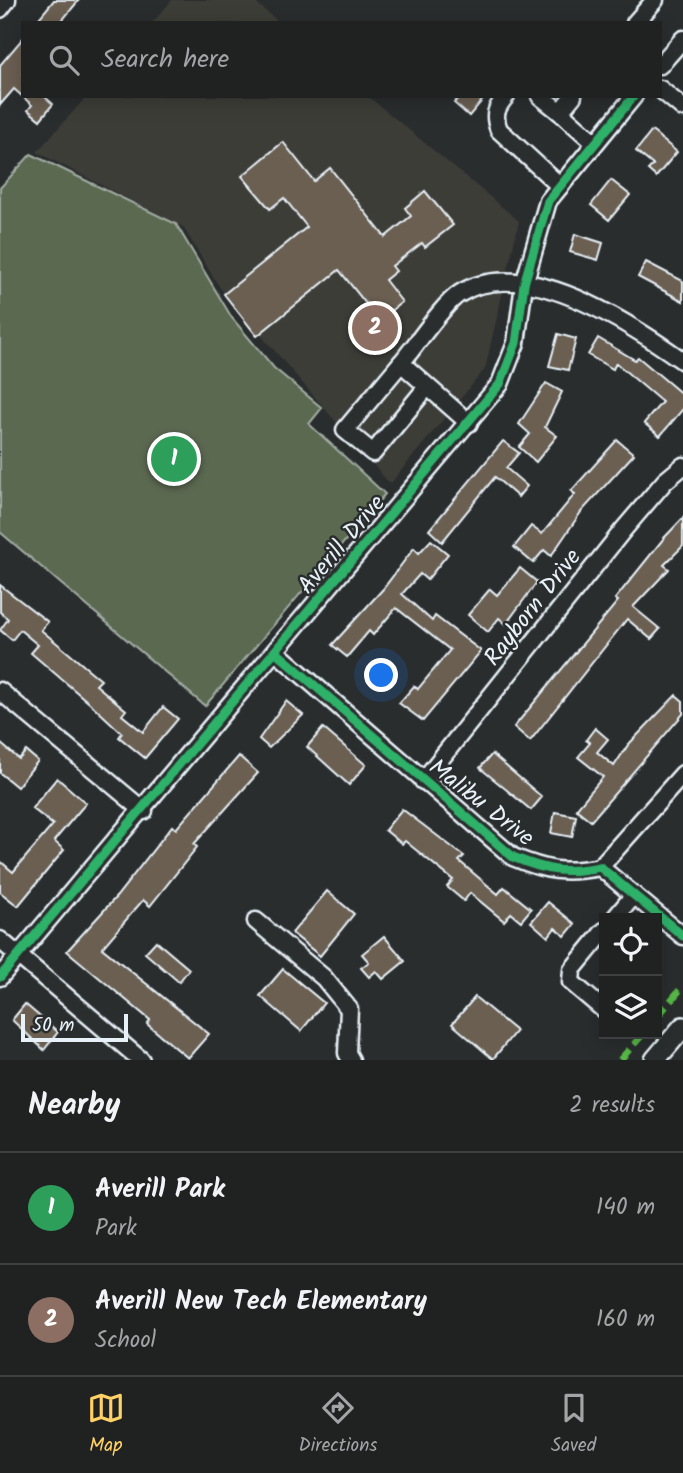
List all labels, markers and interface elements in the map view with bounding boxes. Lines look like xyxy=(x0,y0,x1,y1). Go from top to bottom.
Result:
search box xyxy=(21,21,662,98)
text: Search here xyxy=(101,39,229,81)
icon: search xyxy=(45,41,83,79)
pin: 2 xyxy=(352,302,398,354)
pin: 1 xyxy=(151,433,197,485)
street label: Averill Drive xyxy=(288,486,396,604)
street label: Rayborn Drive xyxy=(475,540,592,675)
your location xyxy=(364,658,398,692)
street label: Malibu Drive xyxy=(420,749,543,857)
map controls xyxy=(599,913,662,1039)
button: locate xyxy=(599,913,662,976)
button: layers xyxy=(599,976,662,1039)
scale bar xyxy=(21,1011,128,1043)
text: 50 m xyxy=(32,1011,74,1041)
text: Nearby xyxy=(28,1082,120,1130)
text: 2 results xyxy=(569,1088,655,1124)
text: Averill Park xyxy=(95,1169,225,1211)
text: 1 xyxy=(48,1190,54,1226)
text: 140 m xyxy=(596,1190,655,1226)
text: Park xyxy=(95,1211,137,1247)
text: Averill New Tech Elementary xyxy=(95,1281,427,1323)
text: 2 xyxy=(44,1302,58,1338)
text: 160 m xyxy=(596,1302,655,1338)
text: School xyxy=(95,1323,156,1359)
tab: Map xyxy=(87,1389,125,1461)
tab: Directions xyxy=(299,1389,377,1461)
tab: Saved xyxy=(551,1389,596,1461)

